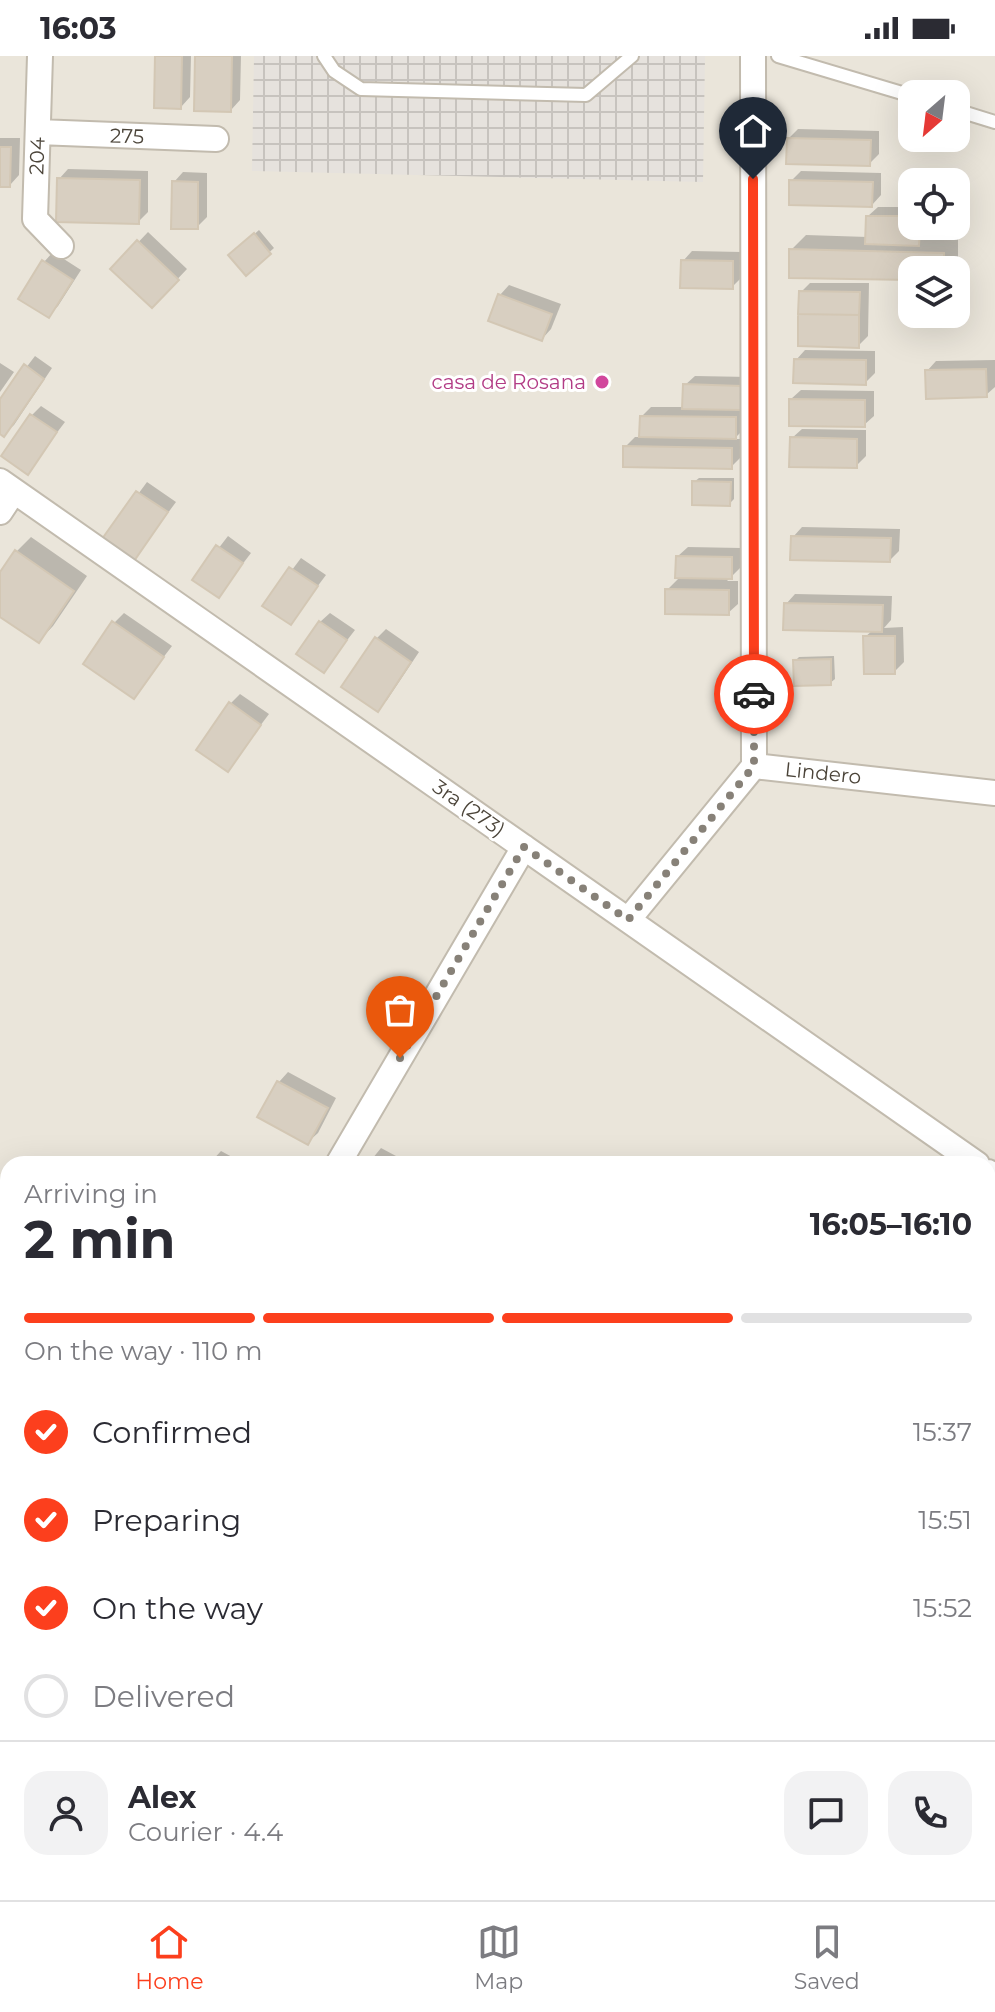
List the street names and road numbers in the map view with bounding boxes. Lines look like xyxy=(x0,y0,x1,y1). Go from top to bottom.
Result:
street label: 275 xyxy=(110,123,144,149)
street label: 204 xyxy=(24,137,50,175)
street label: Lindero xyxy=(784,757,862,789)
street label: 3ra (273) xyxy=(428,774,510,842)

